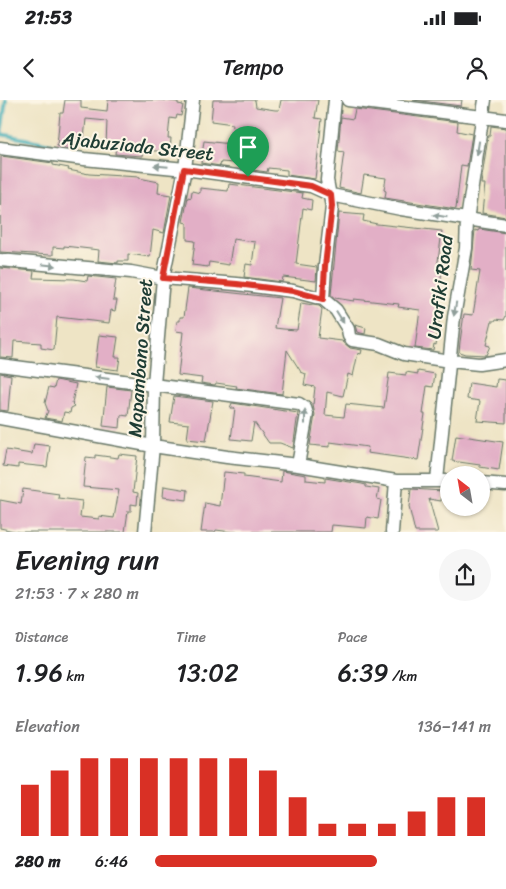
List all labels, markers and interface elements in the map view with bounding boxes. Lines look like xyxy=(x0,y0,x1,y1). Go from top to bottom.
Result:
text: 21:53 xyxy=(25,1,72,34)
text: Tempo xyxy=(222,48,284,87)
icon: back xyxy=(15,54,43,82)
icon: person xyxy=(463,54,491,82)
street label: Ajabuziada Street xyxy=(60,122,215,170)
pin xyxy=(227,126,269,177)
icon: arrive xyxy=(234,133,262,161)
one-way arrow xyxy=(473,141,481,157)
one-way arrow xyxy=(152,162,168,170)
one-way arrow xyxy=(432,211,448,219)
street label: Urafiki Road xyxy=(417,231,463,341)
one-way arrow xyxy=(41,261,57,269)
street label: Mapambano Street xyxy=(118,278,162,438)
one-way arrow xyxy=(451,301,459,317)
one-way arrow xyxy=(336,310,345,323)
one-way arrow xyxy=(94,374,110,382)
one-way arrow xyxy=(301,408,309,424)
north arrow xyxy=(440,466,490,516)
map controls xyxy=(440,466,490,516)
text: Evening run xyxy=(15,535,159,584)
button: share xyxy=(439,549,491,601)
text: 21:53 · 7 × 280 m xyxy=(15,579,139,608)
text: Distance xyxy=(15,625,68,650)
text: Time xyxy=(176,625,206,650)
text: Pace xyxy=(338,625,367,650)
text: 1.96 xyxy=(15,650,63,695)
text: 13:02 xyxy=(176,650,239,695)
text: 6:39 xyxy=(338,650,388,695)
text: km xyxy=(63,664,85,689)
text: /km xyxy=(388,664,417,689)
text: Elevation xyxy=(15,712,80,741)
text: 136–141 m xyxy=(417,712,491,741)
text: 280 m xyxy=(15,847,60,876)
text: 6:46 xyxy=(95,847,128,876)

